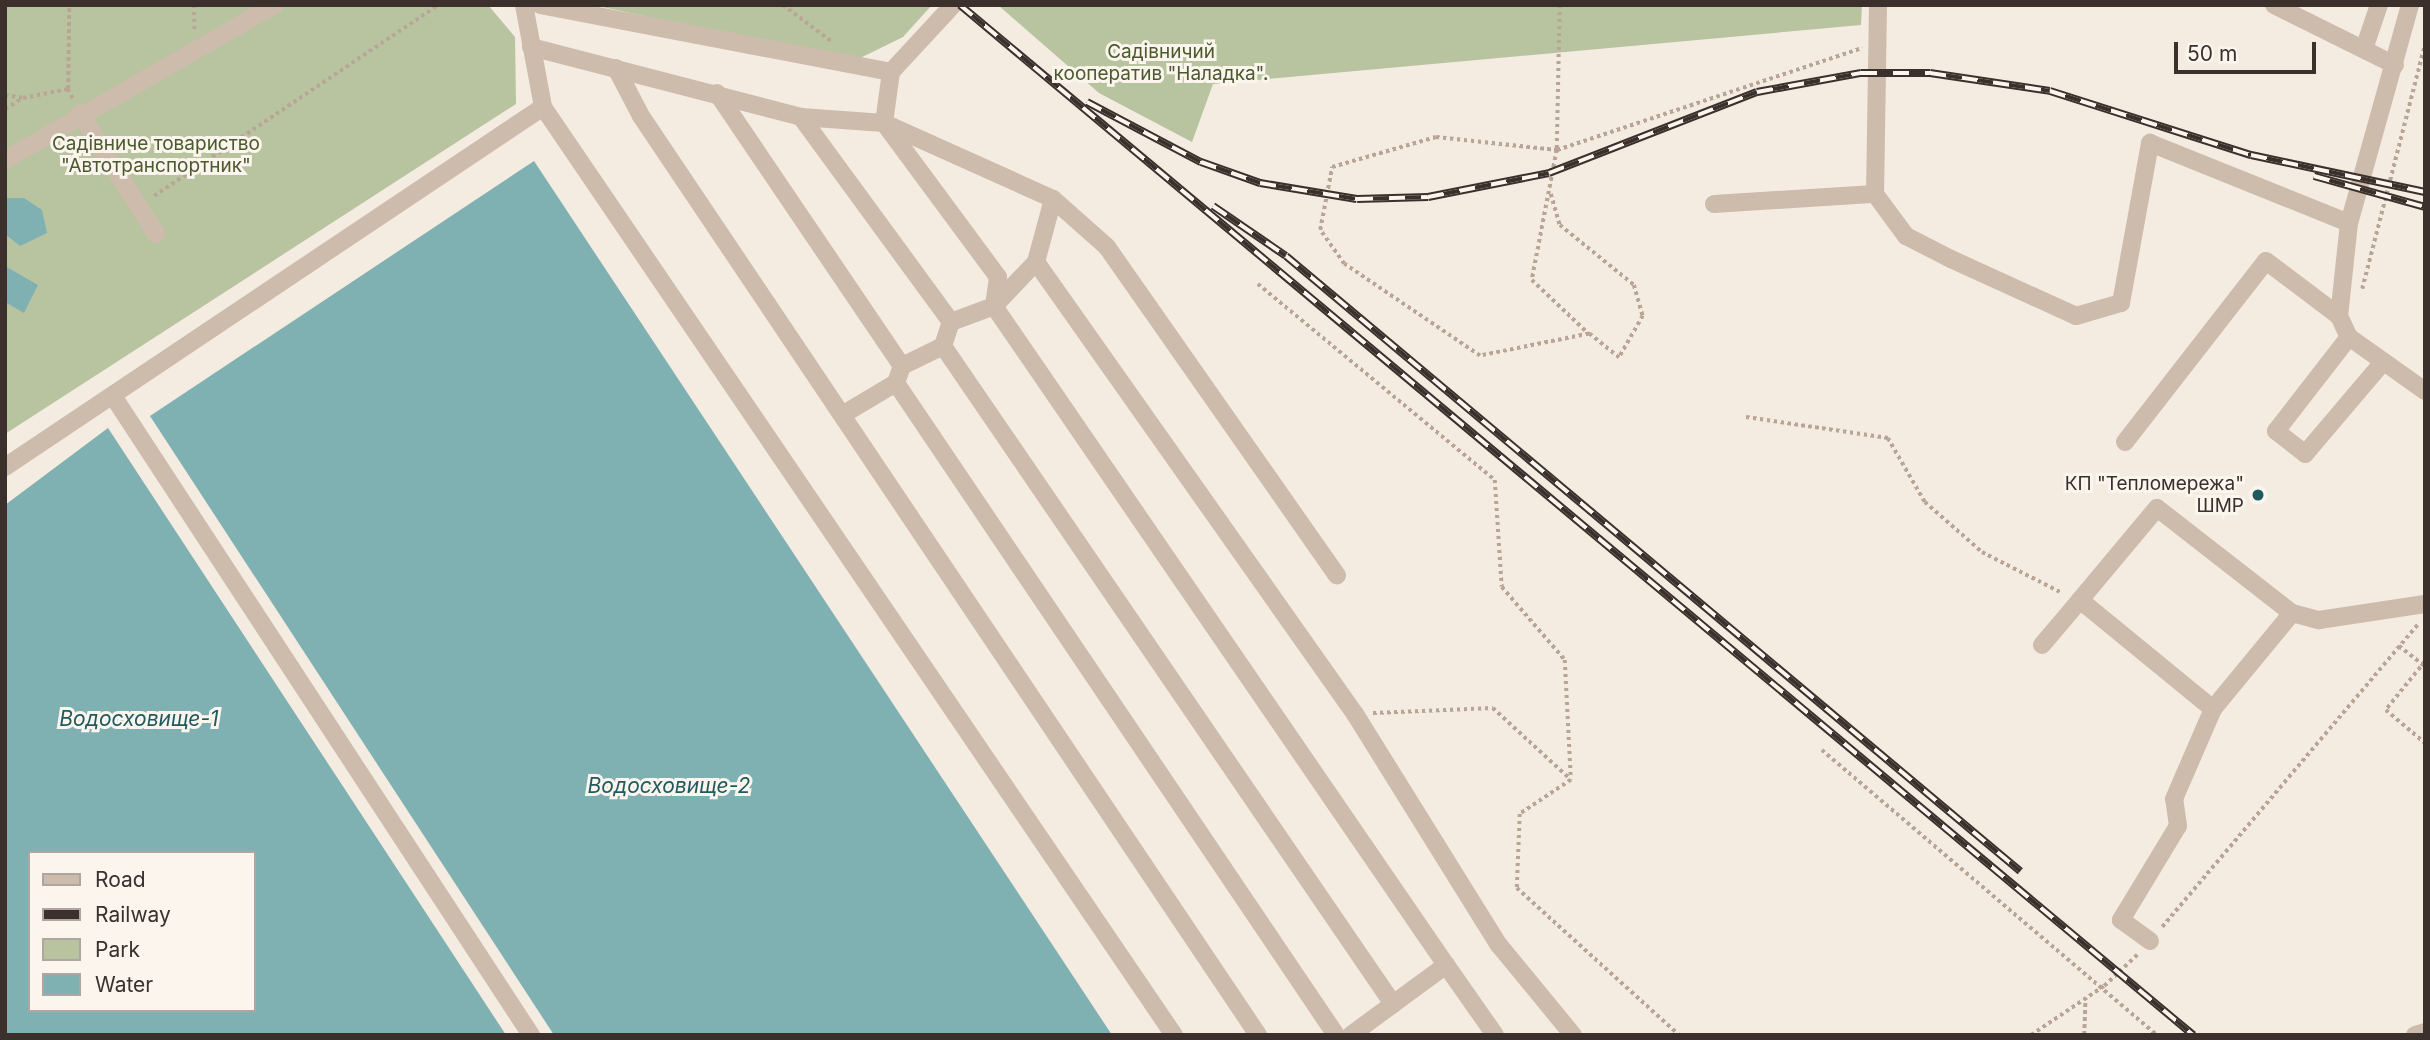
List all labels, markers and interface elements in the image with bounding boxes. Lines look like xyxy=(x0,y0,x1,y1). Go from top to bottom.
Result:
scale bar xyxy=(2178,28,2320,72)
park label: Садівничий кооператив "Наладка". xyxy=(1054,41,1268,85)
text: 50 m xyxy=(2187,41,2237,66)
park label: Садівниче товариство "Автотранспортник" xyxy=(52,133,260,177)
place label: КП "Тепломережа" ШМР xyxy=(2065,473,2244,517)
marker: КП "Тепломережа" ШМР xyxy=(2250,487,2266,503)
water label: Водосховище-1 xyxy=(59,706,219,732)
water label: Водосховище-2 xyxy=(588,773,750,799)
legend xyxy=(28,851,256,1012)
text: Road xyxy=(95,867,146,892)
text: Railway xyxy=(95,902,171,927)
text: Park xyxy=(95,937,140,962)
text: Water xyxy=(95,972,153,997)

